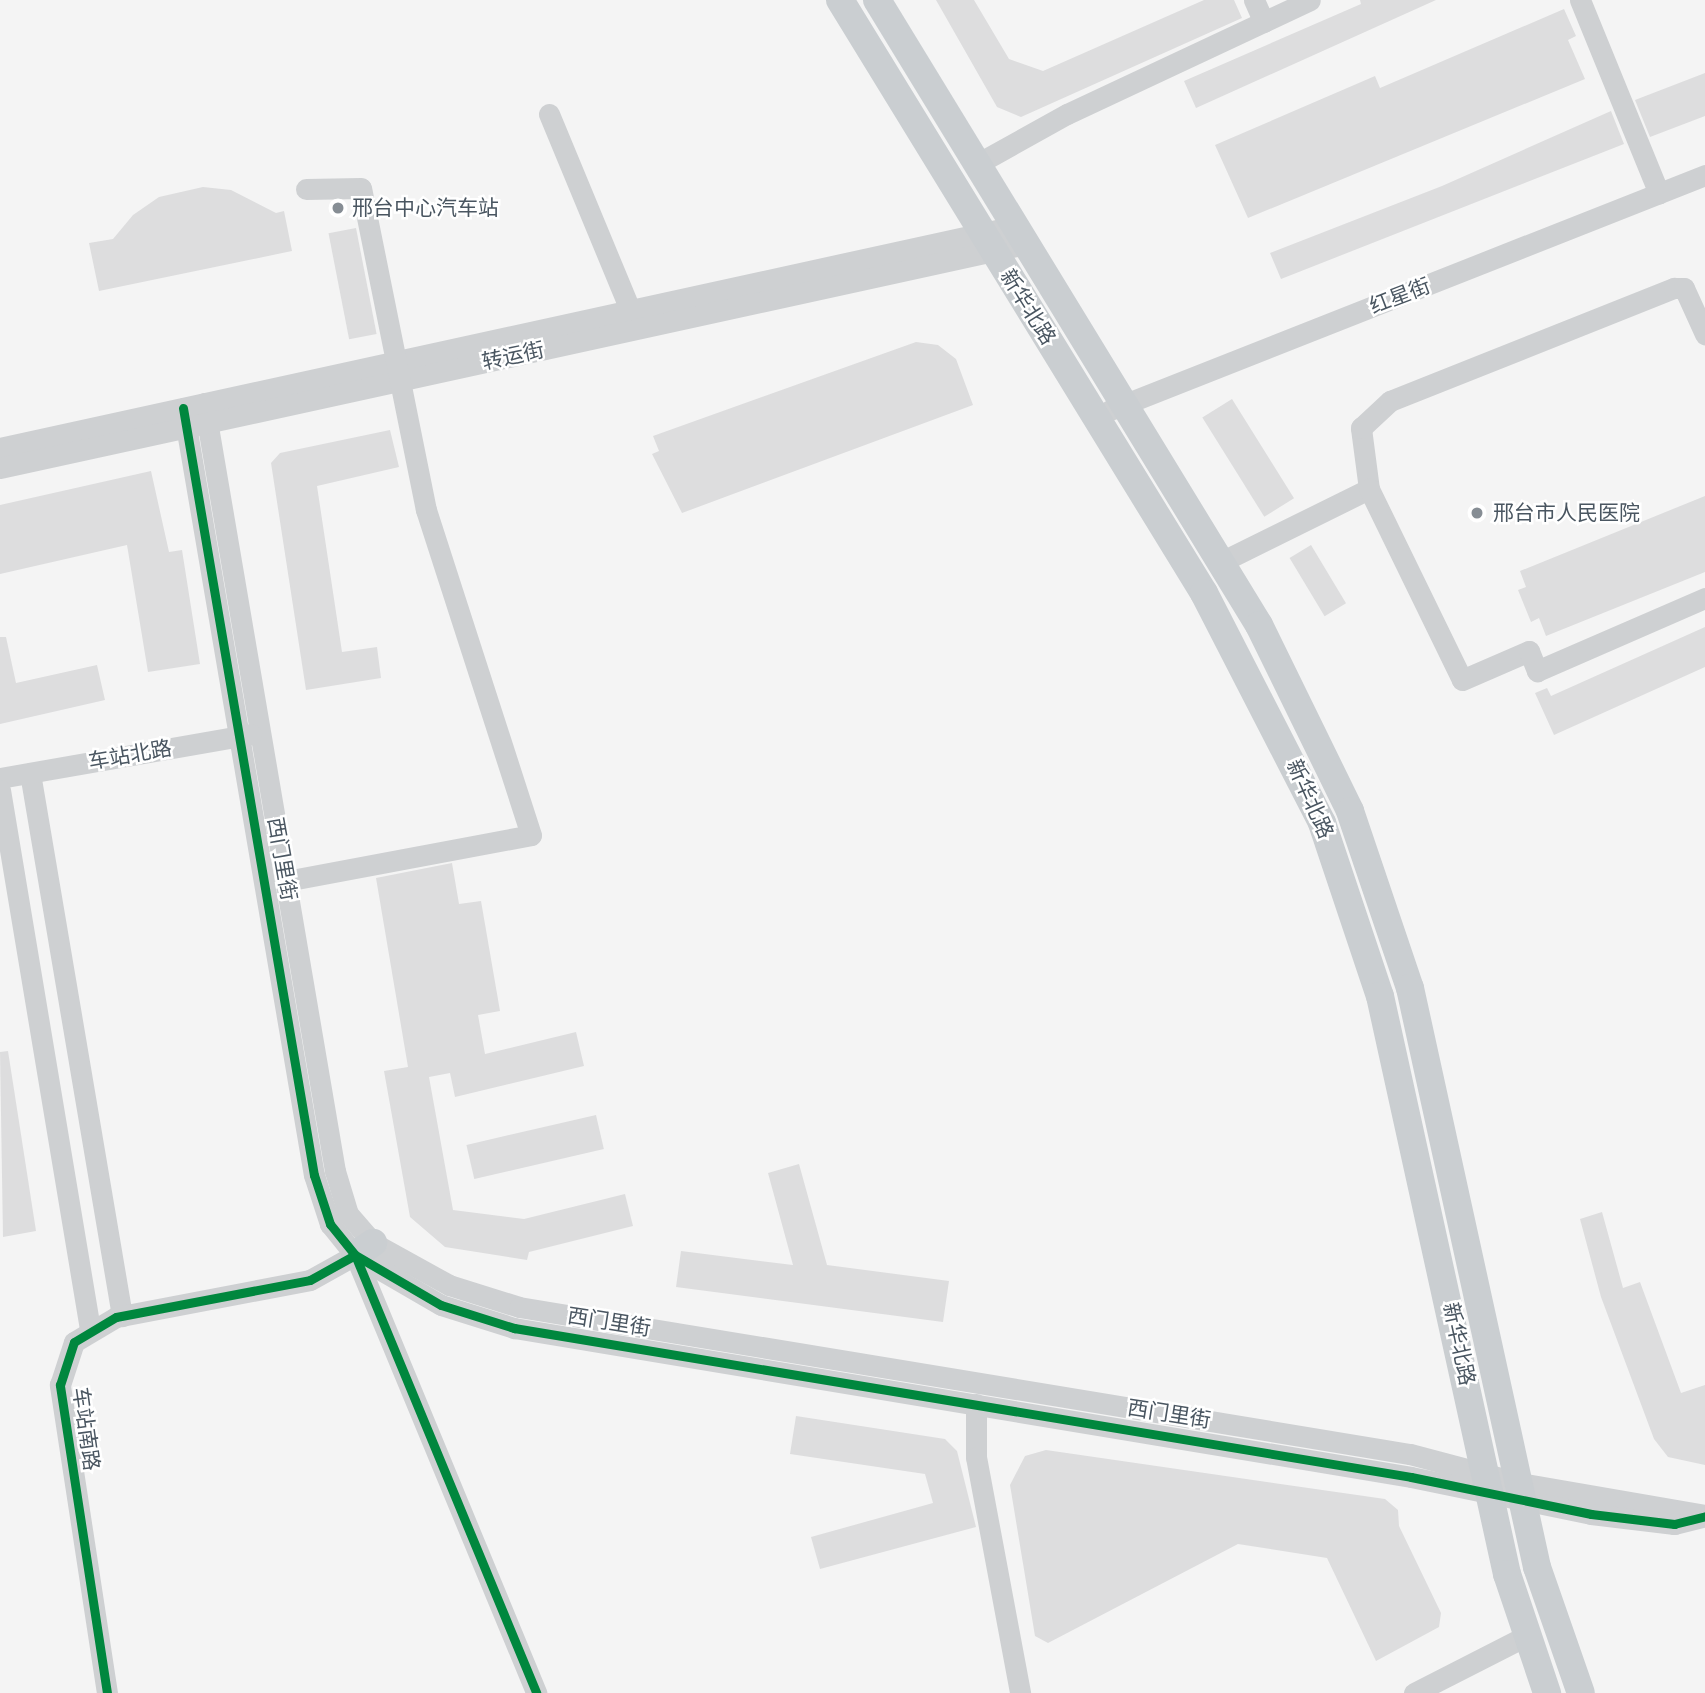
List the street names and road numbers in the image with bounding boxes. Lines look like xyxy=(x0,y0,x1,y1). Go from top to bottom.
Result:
street label: 新华北路 xyxy=(995,265,1061,349)
street label: 红星街 xyxy=(1366,273,1434,319)
street label: 转运街 xyxy=(480,337,546,375)
street label: 车站北路 xyxy=(86,735,174,775)
street label: 新华北路 xyxy=(1281,756,1339,842)
street label: 西门里街 xyxy=(262,815,302,903)
street label: 新华北路 xyxy=(1438,1300,1480,1388)
street label: 西门里街 xyxy=(566,1303,652,1341)
street label: 车站南路 xyxy=(68,1386,104,1472)
street label: 西门里街 xyxy=(1126,1395,1212,1433)

